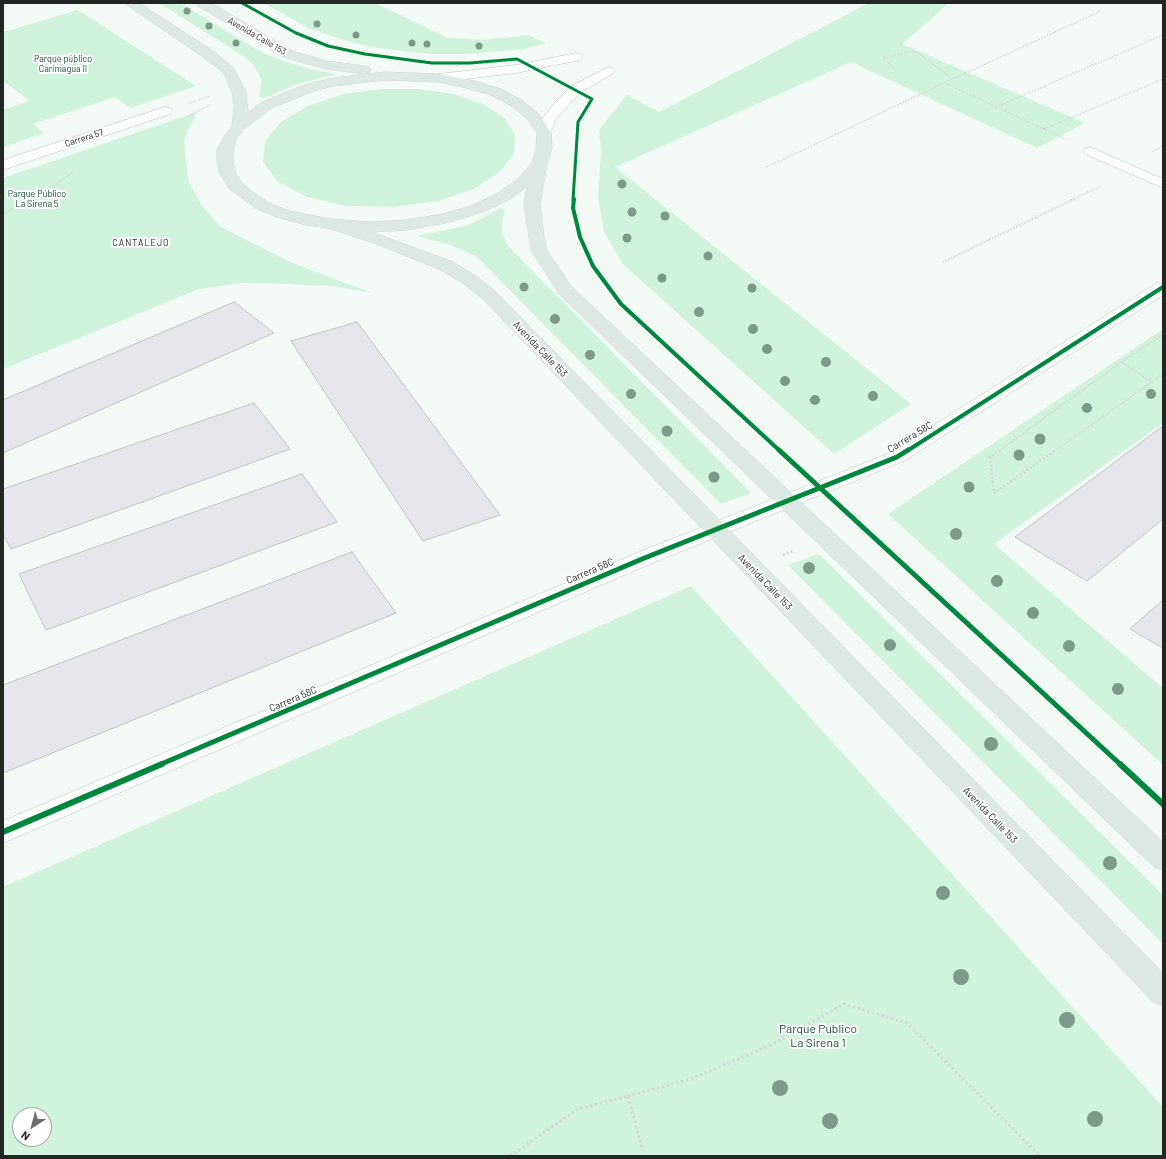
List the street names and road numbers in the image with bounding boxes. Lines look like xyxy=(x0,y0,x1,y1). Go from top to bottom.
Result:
street label: Avenida Calle 153 xyxy=(226,15,288,57)
street label: Carrera 57 xyxy=(63,127,105,149)
street label: Avenida Calle 153 xyxy=(510,319,570,379)
street label: Carrera 58C xyxy=(885,419,935,455)
street label: Avenida Calle 153 xyxy=(735,552,795,612)
street label: Carrera 58C xyxy=(564,556,616,586)
street label: Carrera 58C xyxy=(267,684,319,714)
street label: Avenida Calle 153 xyxy=(960,785,1020,845)

